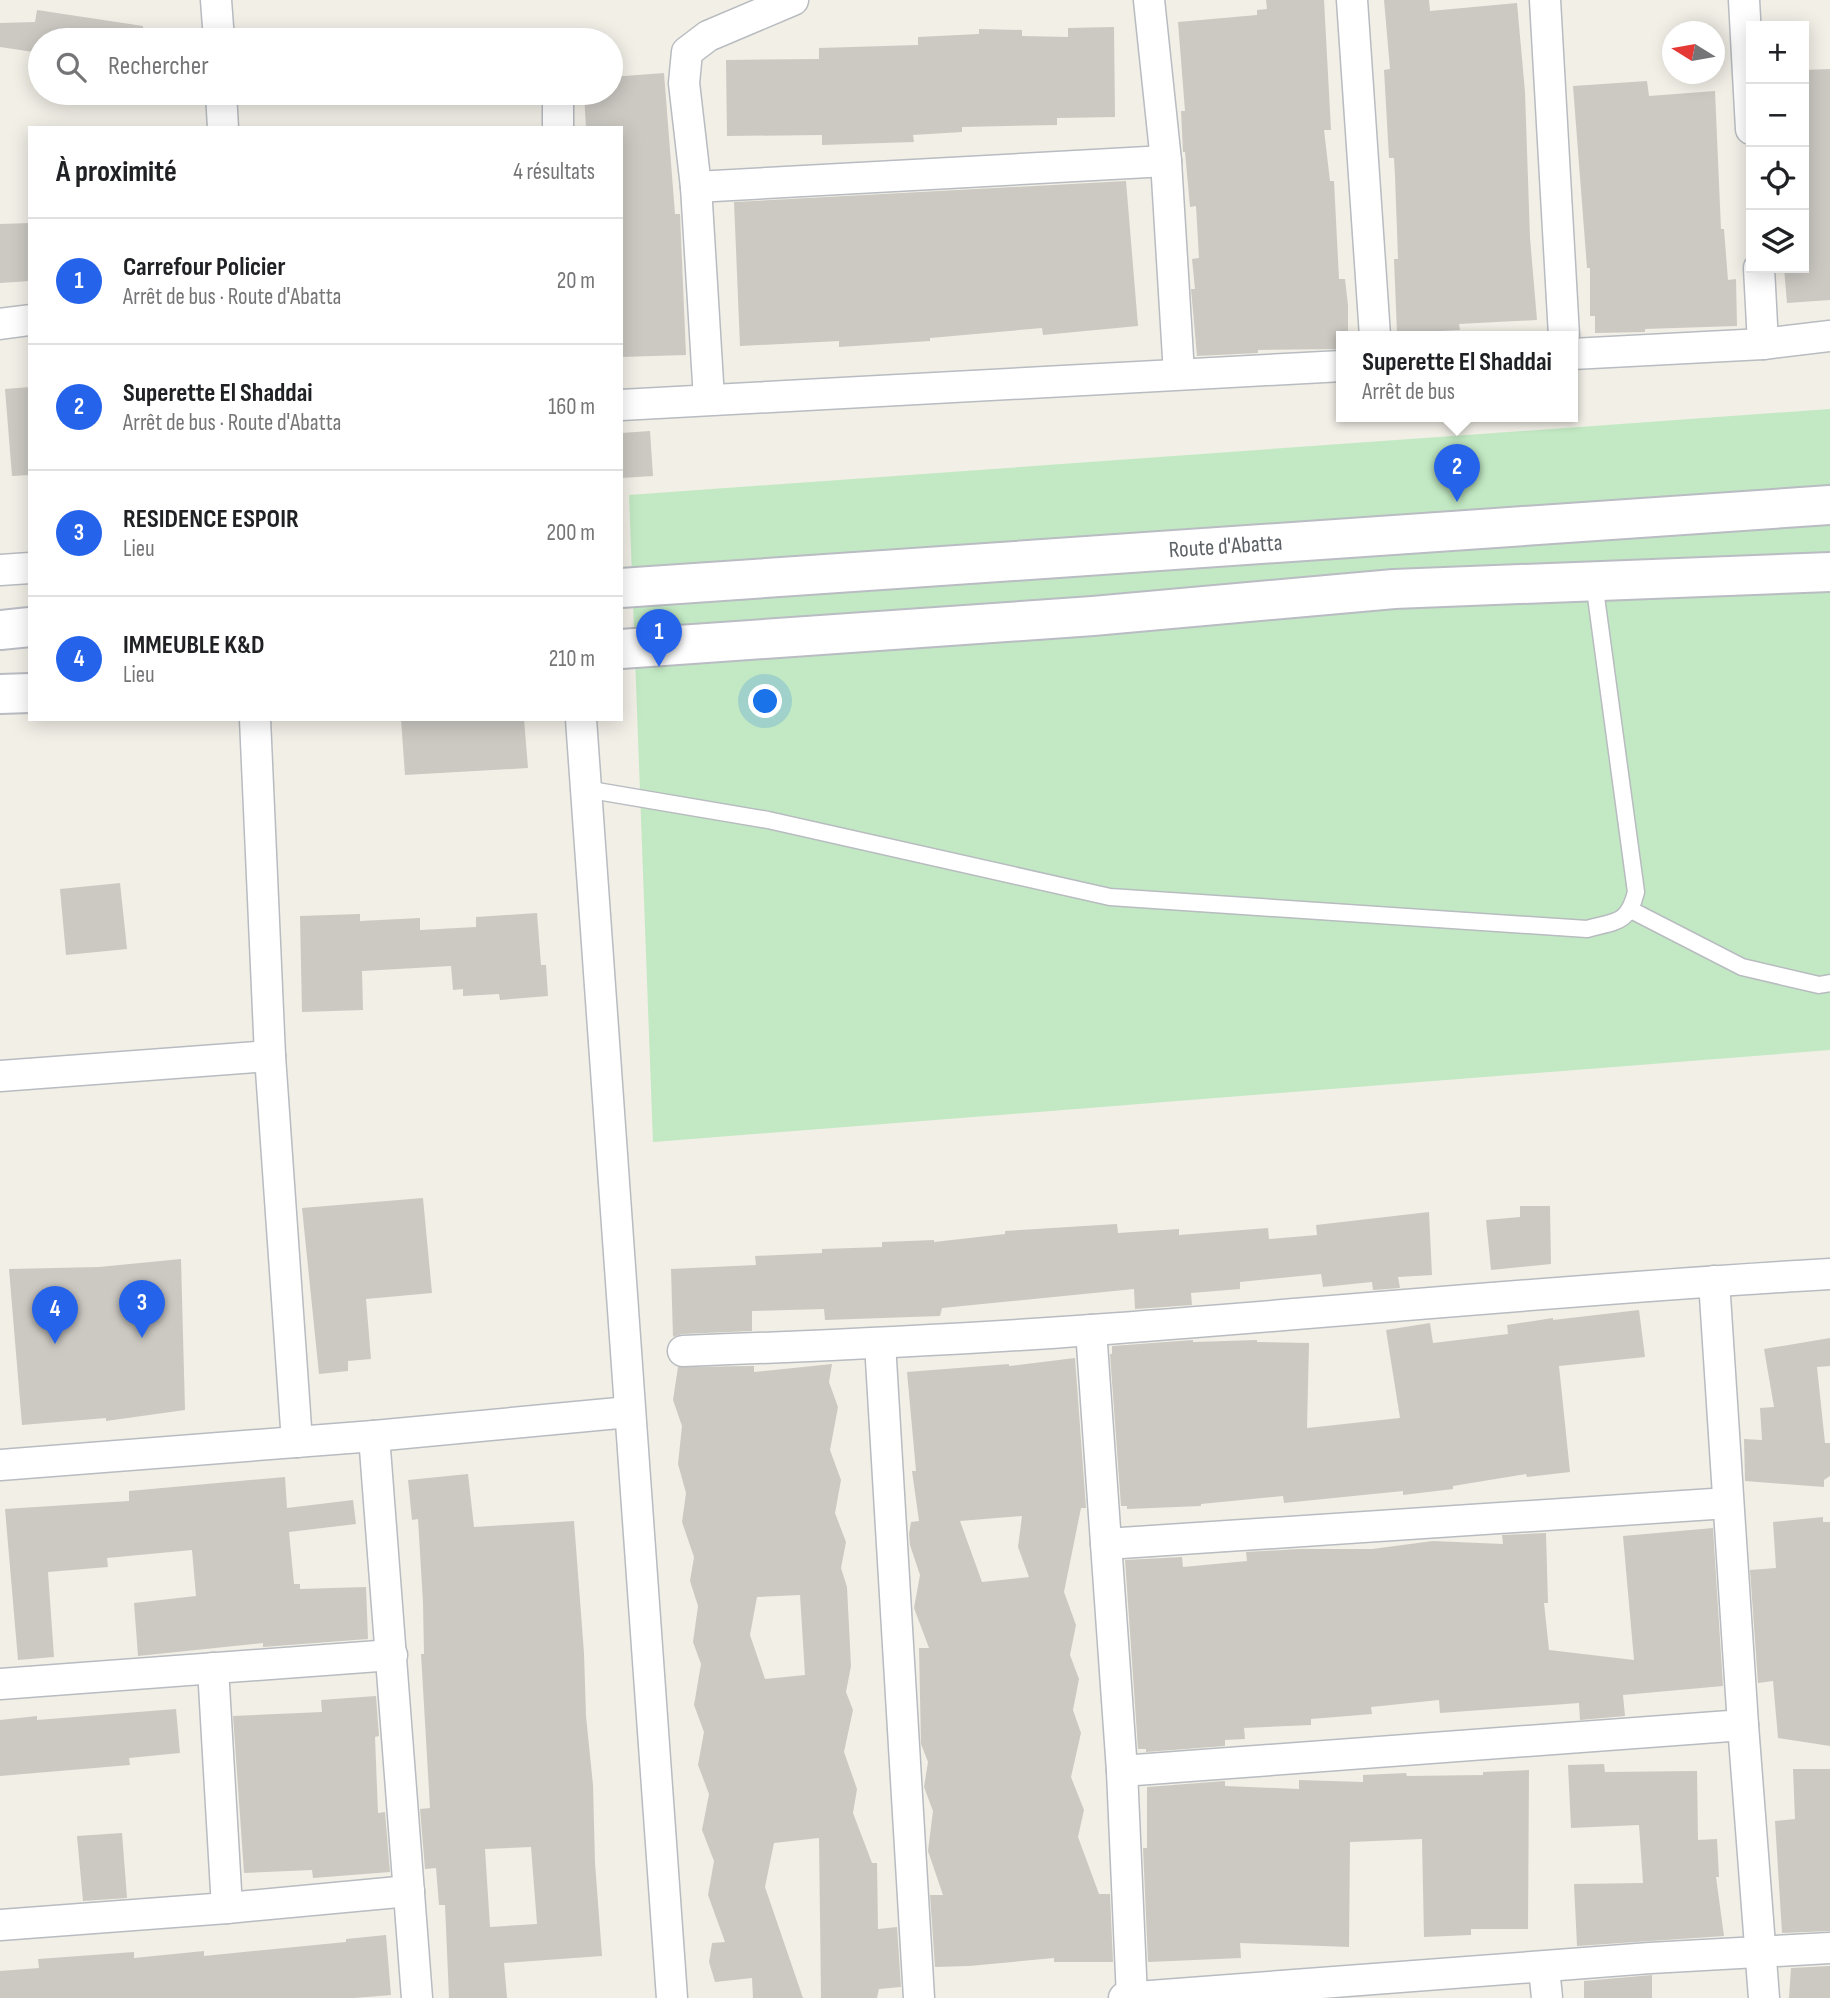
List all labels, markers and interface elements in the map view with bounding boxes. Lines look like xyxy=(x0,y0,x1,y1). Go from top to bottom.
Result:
north arrow xyxy=(1662,21,1725,84)
map controls xyxy=(1746,21,1809,273)
button: + xyxy=(1746,21,1809,84)
search box xyxy=(28,28,623,105)
icon: search xyxy=(52,48,90,86)
text: Rechercher xyxy=(108,51,209,82)
button: − xyxy=(1746,84,1809,147)
button: locate xyxy=(1746,147,1809,210)
text: À proximité xyxy=(56,154,177,190)
text: 4 résultats xyxy=(513,158,595,186)
button: layers xyxy=(1746,210,1809,273)
text: Carrefour Policier xyxy=(123,252,285,283)
text: 1 xyxy=(74,267,84,295)
text: 20 m xyxy=(557,267,595,295)
text: Arrêt de bus · Route d'Abatta xyxy=(123,283,341,311)
popup xyxy=(1336,331,1578,422)
text: Superette El Shaddai xyxy=(1362,347,1552,378)
text: Superette El Shaddai xyxy=(123,378,313,409)
text: Arrêt de bus xyxy=(1362,378,1455,406)
text: 2 xyxy=(74,393,84,421)
text: 160 m xyxy=(548,393,595,421)
text: Arrêt de bus · Route d'Abatta xyxy=(123,409,341,437)
pin: 2 xyxy=(1434,444,1480,502)
text: RESIDENCE ESPOIR xyxy=(123,504,299,535)
text: 3 xyxy=(74,519,84,547)
text: 200 m xyxy=(547,519,595,547)
street label: Route d'Abatta xyxy=(1168,529,1283,564)
text: Lieu xyxy=(123,535,155,563)
pin: 1 xyxy=(636,609,682,667)
text: IMMEUBLE K&D xyxy=(123,630,264,661)
text: 4 xyxy=(74,645,84,673)
text: 210 m xyxy=(549,645,595,673)
text: Lieu xyxy=(123,661,155,689)
your location xyxy=(748,684,782,718)
pin: 3 xyxy=(119,1280,165,1338)
pin: 4 xyxy=(32,1286,78,1344)

